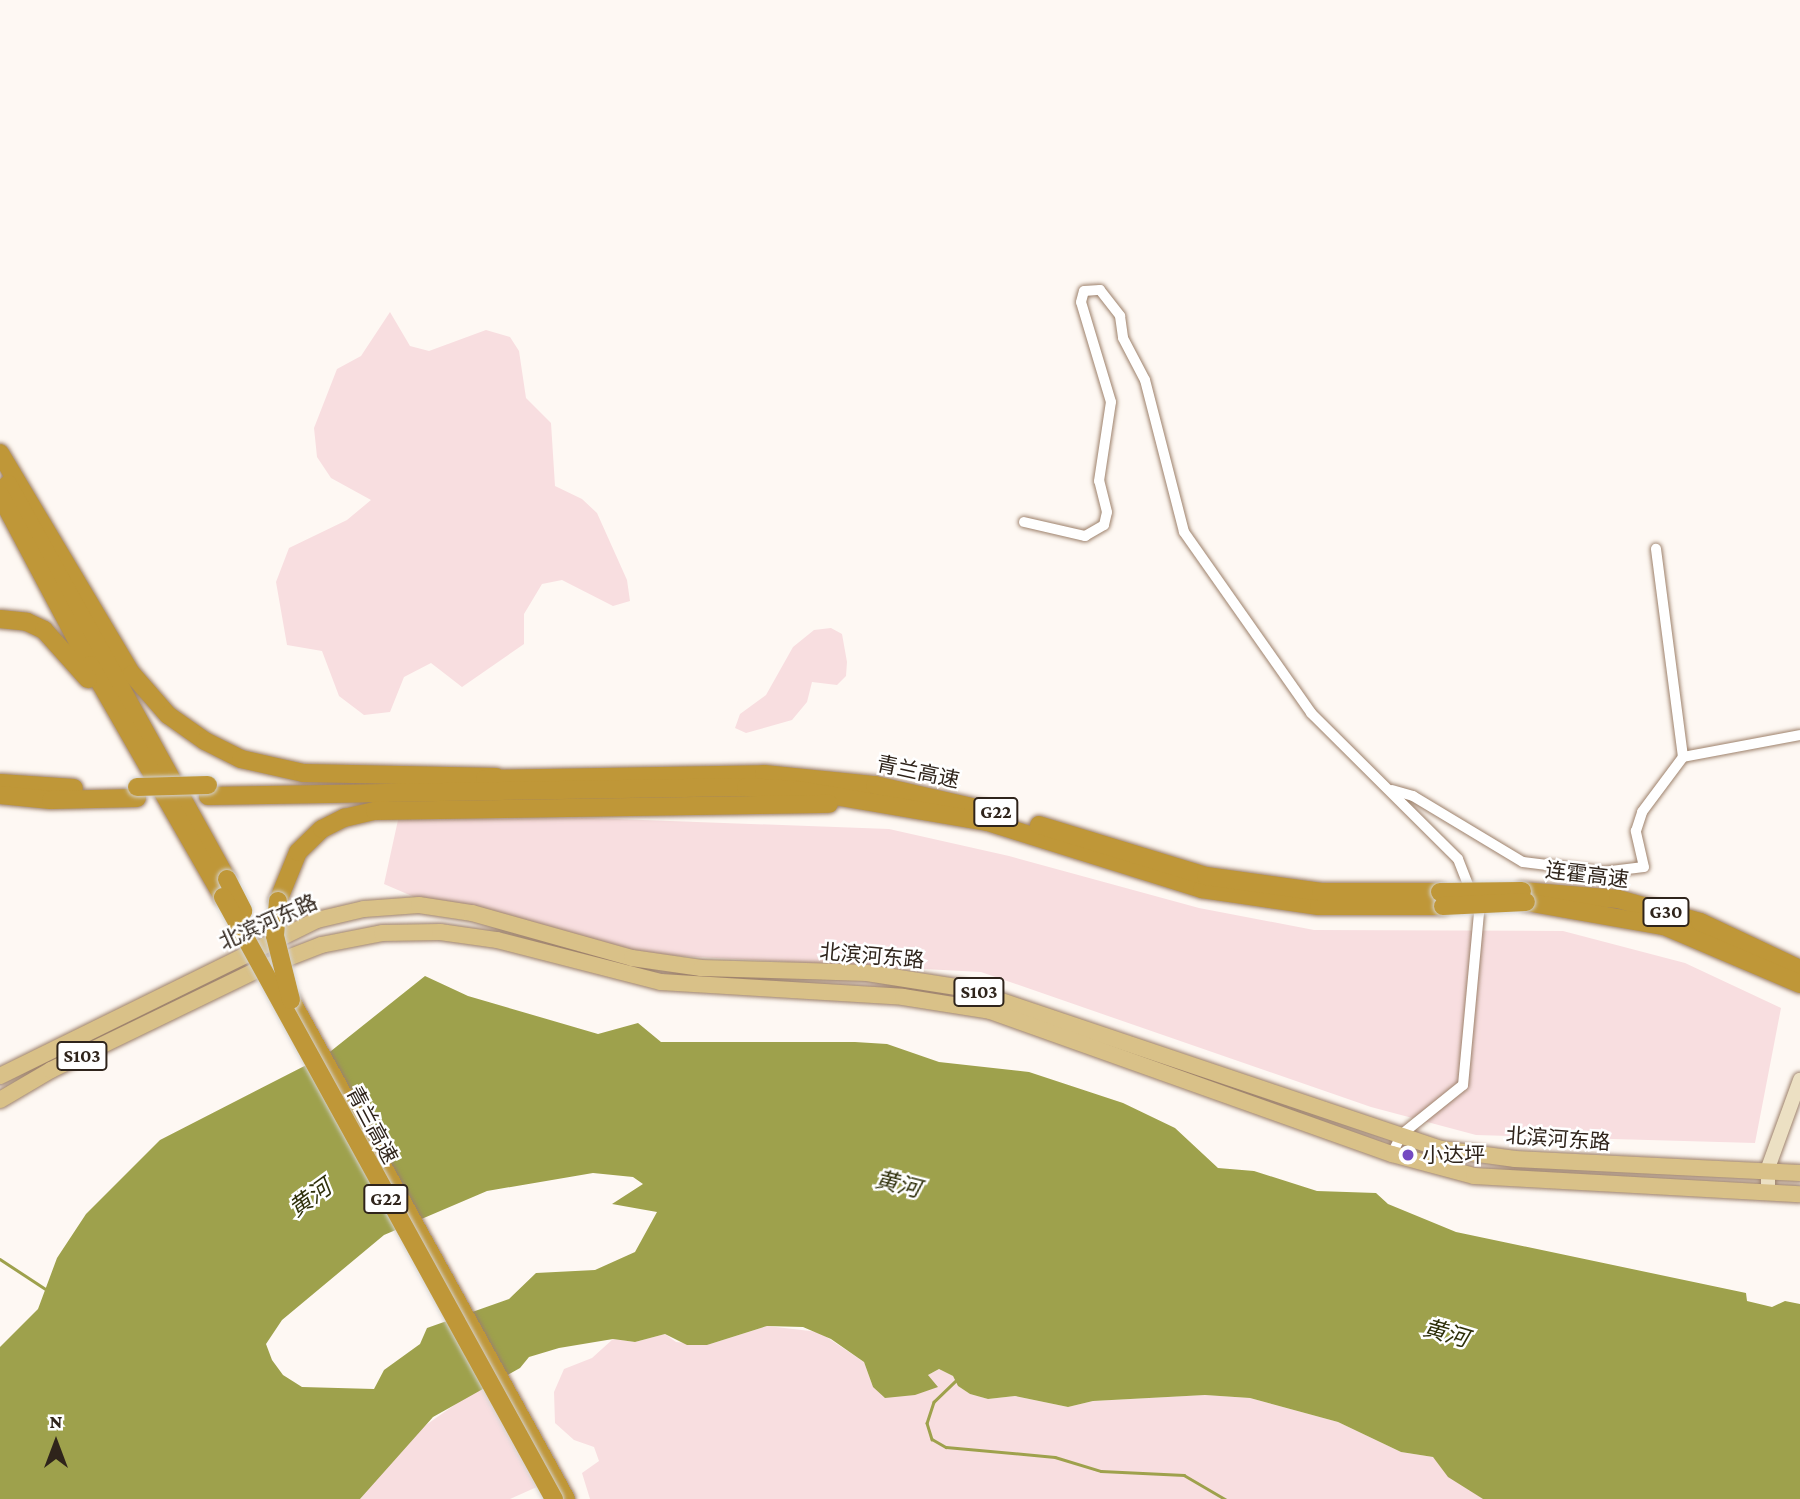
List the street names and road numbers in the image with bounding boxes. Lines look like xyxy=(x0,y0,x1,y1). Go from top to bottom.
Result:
street label: 青兰高速 xyxy=(874,751,962,793)
road number: G22 xyxy=(973,796,1019,828)
street label: 连霍高速 xyxy=(1544,857,1630,893)
street label: 北滨河东路 xyxy=(215,889,321,955)
road number: G30 xyxy=(1642,896,1690,928)
street label: 北滨河东路 xyxy=(819,939,925,973)
road number: S103 xyxy=(953,976,1005,1008)
road number: S103 xyxy=(56,1040,108,1072)
street label: 青兰高速 xyxy=(341,1082,403,1168)
street label: 北滨河东路 xyxy=(1505,1123,1611,1155)
road number: G22 xyxy=(363,1184,409,1214)

